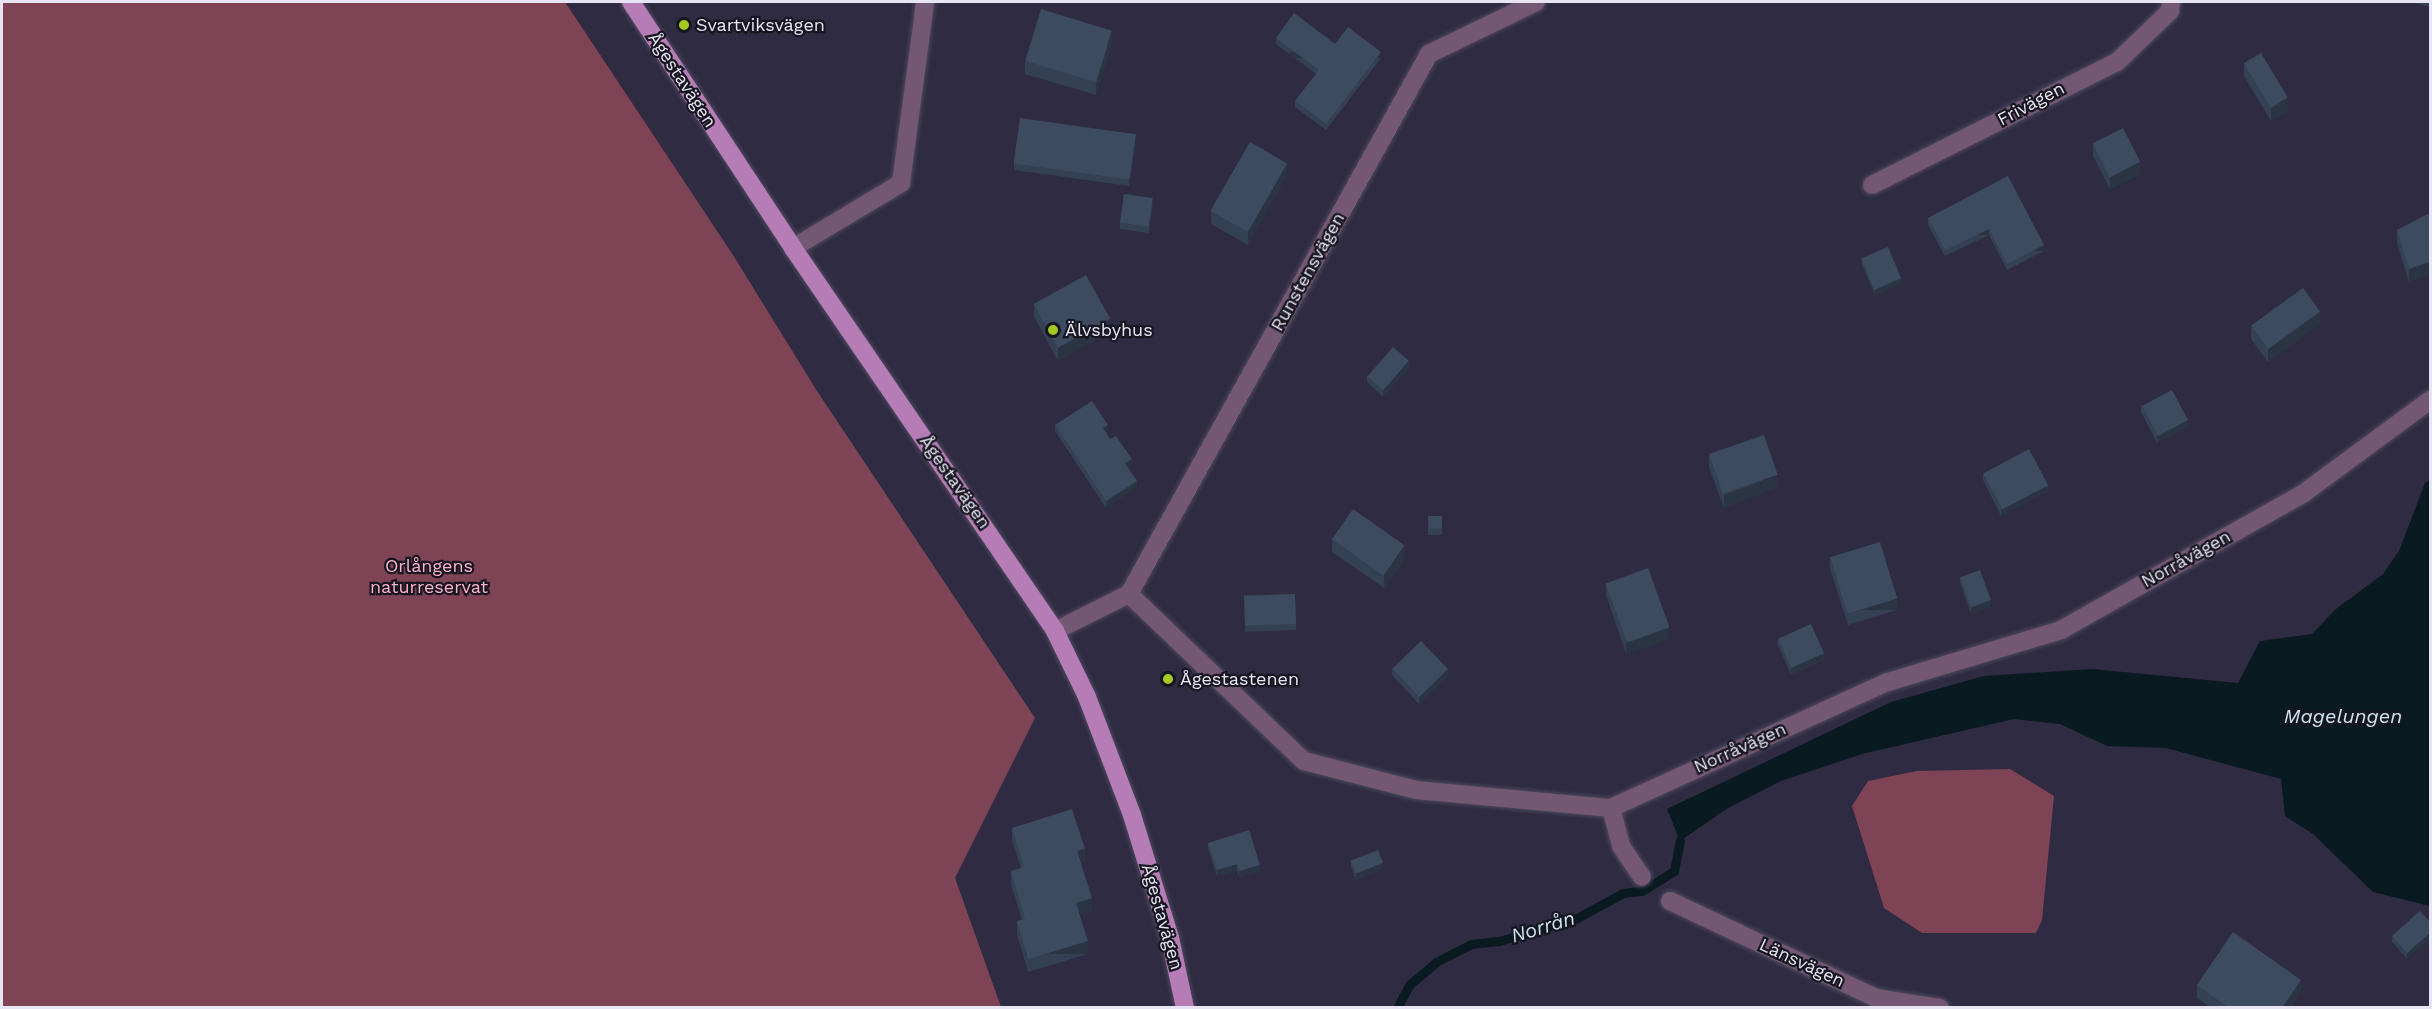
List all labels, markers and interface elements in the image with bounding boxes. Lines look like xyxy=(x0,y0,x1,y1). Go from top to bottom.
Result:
place label: Svartviksvägen xyxy=(696,14,825,36)
marker: Svartviksvägen xyxy=(677,18,691,32)
street label: Ågestavägen xyxy=(643,28,721,132)
street label: Frivägen xyxy=(1994,77,2068,131)
street label: Runstensvägen xyxy=(1266,209,1350,335)
place label: Älvsbyhus xyxy=(1065,319,1153,341)
marker: Älvsbyhus xyxy=(1046,323,1060,337)
street label: Ågestavägen xyxy=(915,431,995,533)
street label: Norråvägen xyxy=(2138,526,2234,592)
park label: Orlångens naturreservat xyxy=(370,556,488,598)
place label: Ågestastenen xyxy=(1180,668,1299,690)
marker: Ågestastenen xyxy=(1161,672,1175,686)
water label: Magelungen xyxy=(2284,704,2402,728)
street label: Norråvägen xyxy=(1691,718,1789,778)
street label: Ågestavägen xyxy=(1137,862,1187,972)
water label: Norrån xyxy=(1508,906,1578,948)
street label: Länsvägen xyxy=(1756,934,1848,992)

